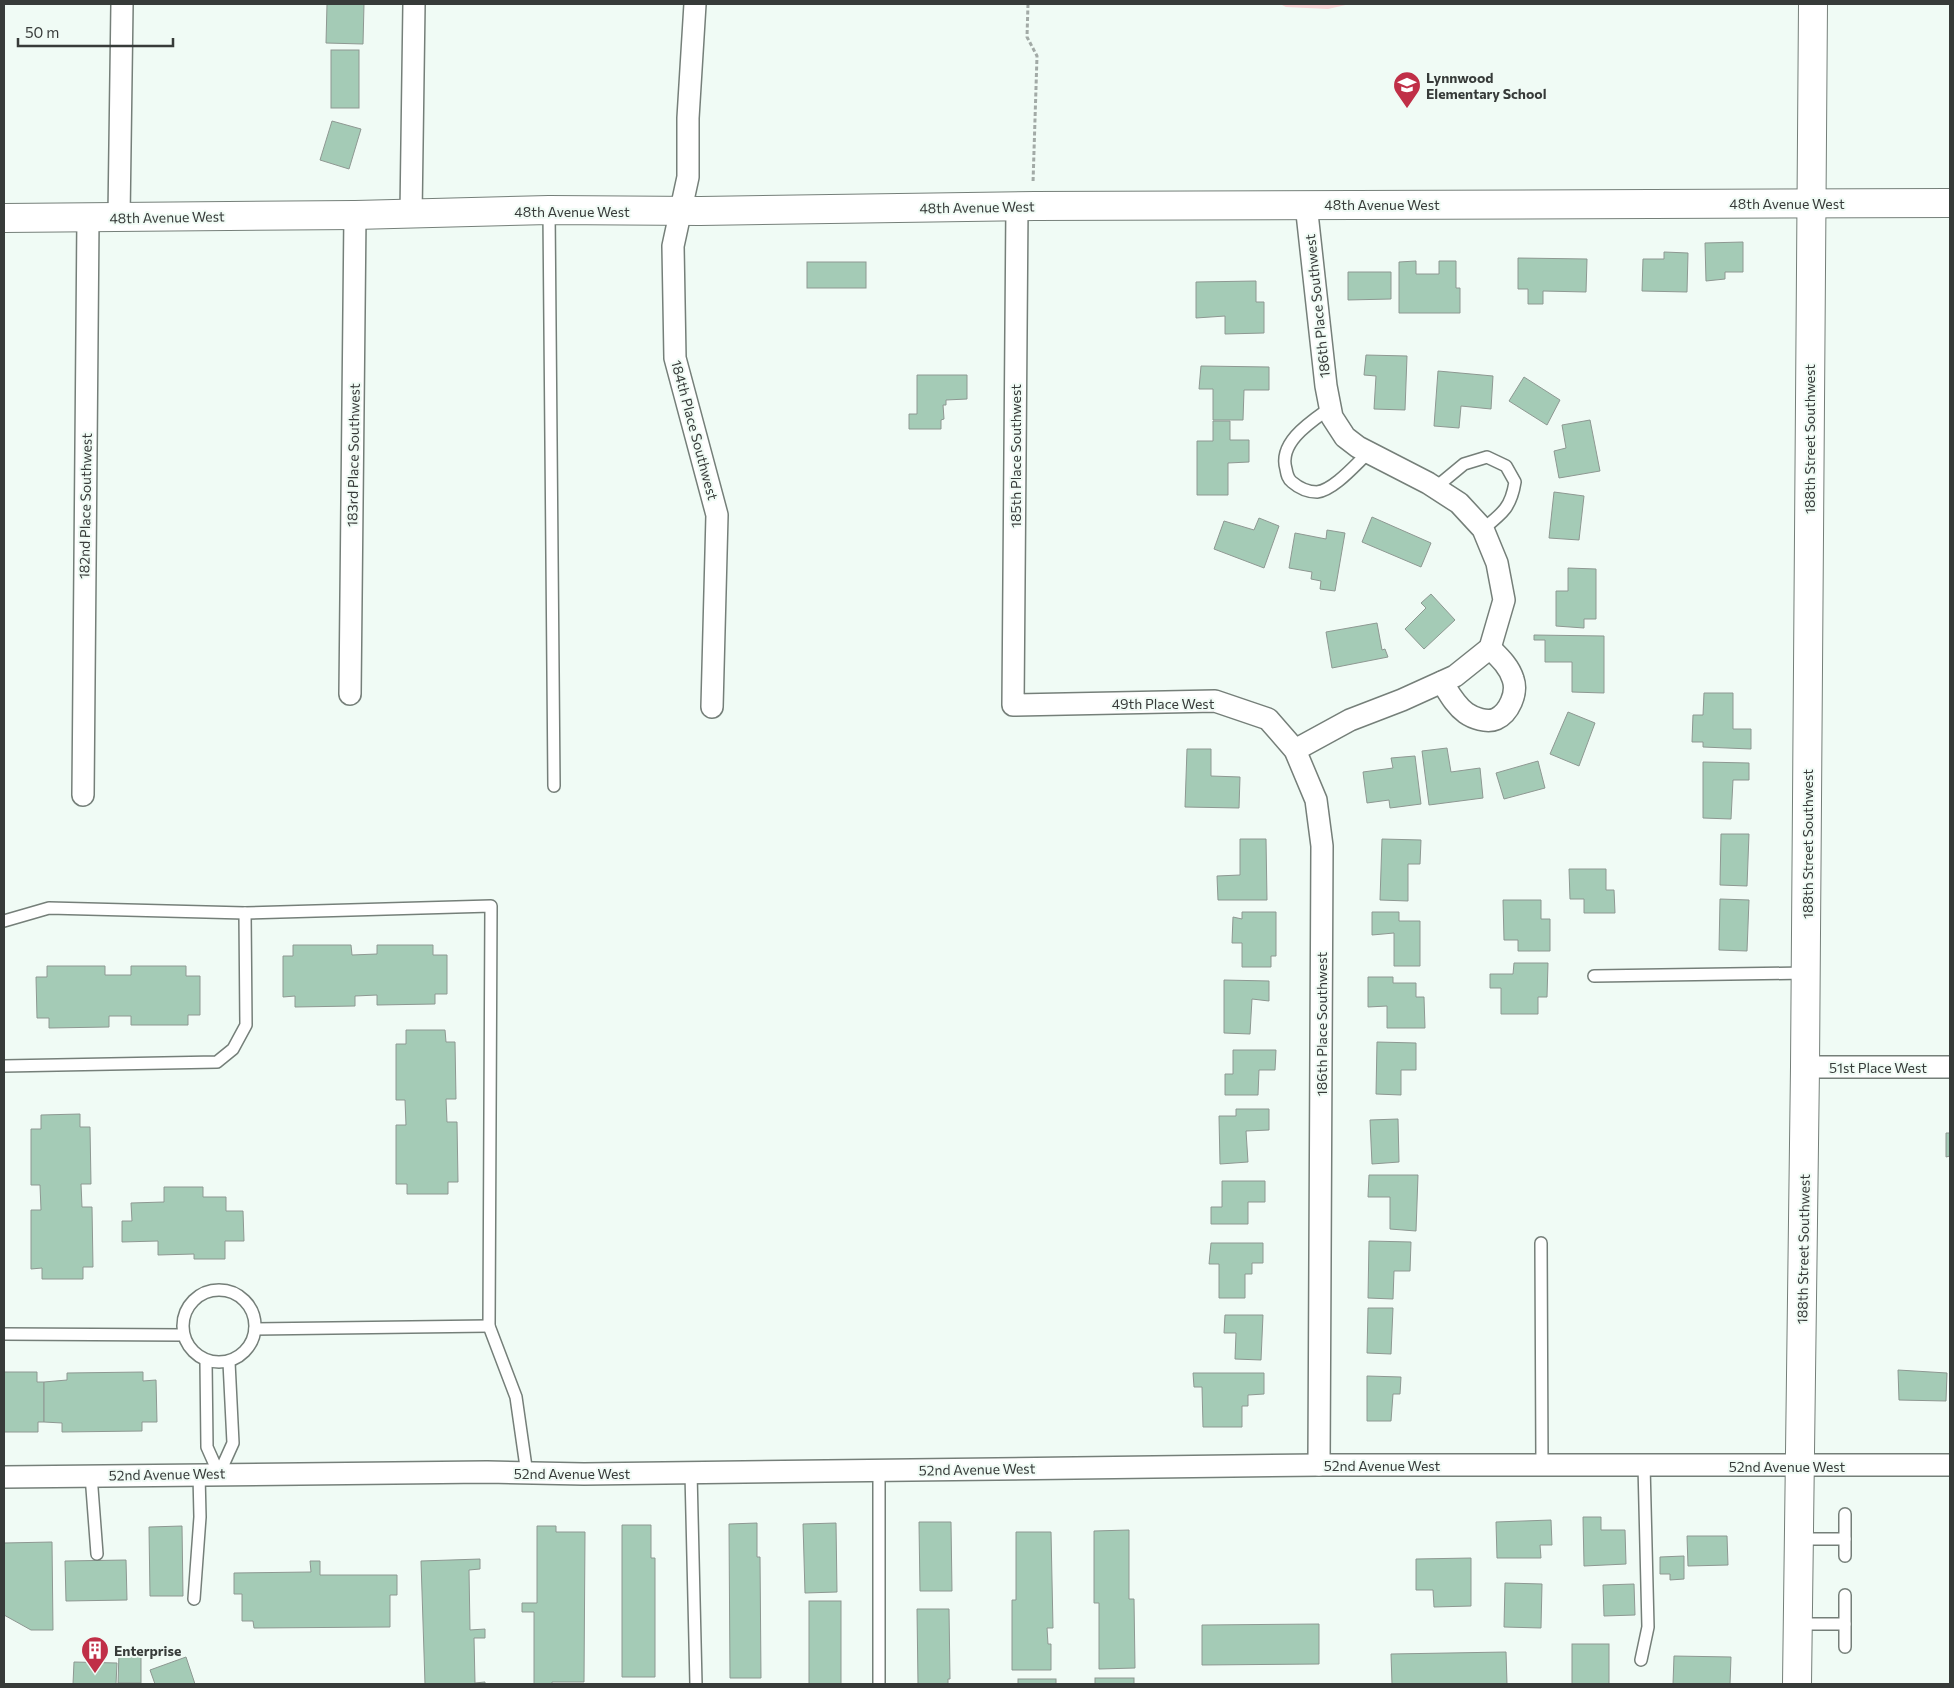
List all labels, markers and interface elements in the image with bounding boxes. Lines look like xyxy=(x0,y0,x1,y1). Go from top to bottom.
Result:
scale bar xyxy=(18,15,172,47)
text: 50 m xyxy=(25,23,59,41)
place label: Lynnwood Elementary School xyxy=(1426,69,1546,102)
school or university icon: Lynnwood Elementary School xyxy=(1392,70,1422,109)
street label: 48th Avenue West xyxy=(1729,195,1845,212)
street label: 48th Avenue West xyxy=(1324,196,1440,213)
street label: 48th Avenue West xyxy=(919,197,1035,217)
street label: 48th Avenue West xyxy=(514,203,630,220)
street label: 48th Avenue West xyxy=(109,207,225,227)
street label: 186th Place Southwest xyxy=(1301,233,1333,379)
street label: 184th Place Southwest xyxy=(668,358,722,502)
street label: 188th Street Southwest xyxy=(1801,364,1818,514)
street label: 183rd Place Southwest xyxy=(343,383,363,527)
street label: 185th Place Southwest xyxy=(1007,384,1024,528)
street label: 182nd Place Southwest xyxy=(75,433,95,579)
street label: 49th Place West xyxy=(1112,695,1215,712)
street label: 188th Street Southwest xyxy=(1799,769,1816,919)
street label: 186th Place Southwest xyxy=(1313,952,1330,1096)
street label: 51st Place West xyxy=(1829,1059,1927,1076)
street label: 188th Street Southwest xyxy=(1793,1174,1813,1324)
street label: 52nd Avenue West xyxy=(1324,1457,1441,1474)
street label: 52nd Avenue West xyxy=(1729,1458,1846,1475)
street label: 52nd Avenue West xyxy=(919,1459,1036,1479)
street label: 52nd Avenue West xyxy=(109,1464,226,1484)
street label: 52nd Avenue West xyxy=(514,1465,631,1482)
building icon: Enterprise xyxy=(80,1635,110,1674)
place label: Enterprise xyxy=(114,1642,181,1659)

